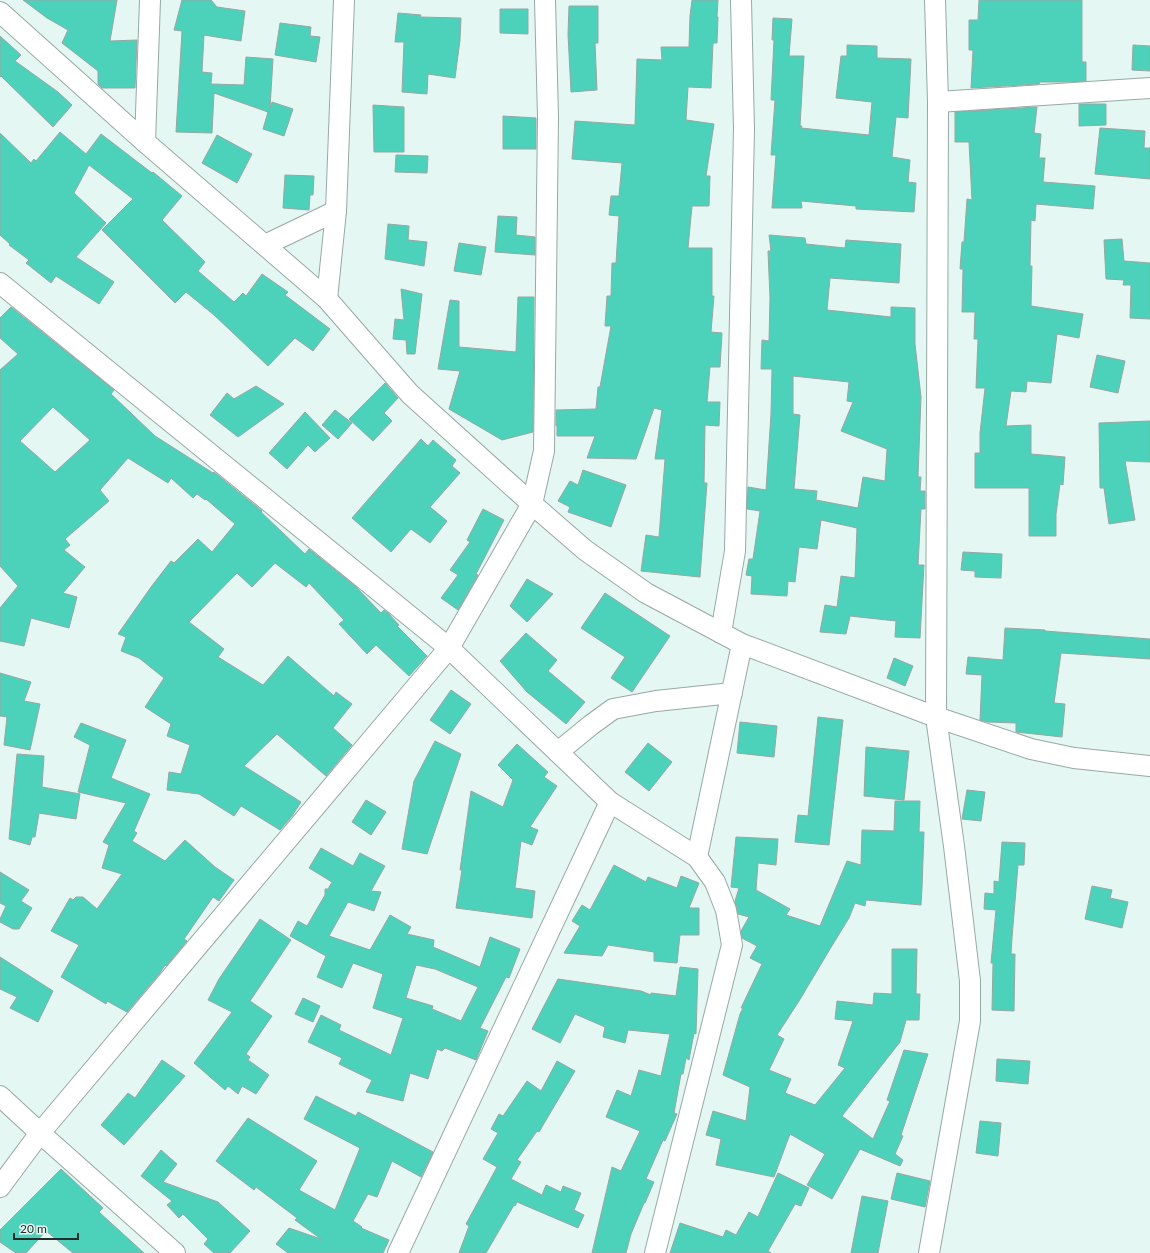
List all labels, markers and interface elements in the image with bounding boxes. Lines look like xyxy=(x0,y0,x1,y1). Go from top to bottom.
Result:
scale bar xyxy=(14,1215,78,1241)
text: 20 m xyxy=(20,1221,47,1236)

